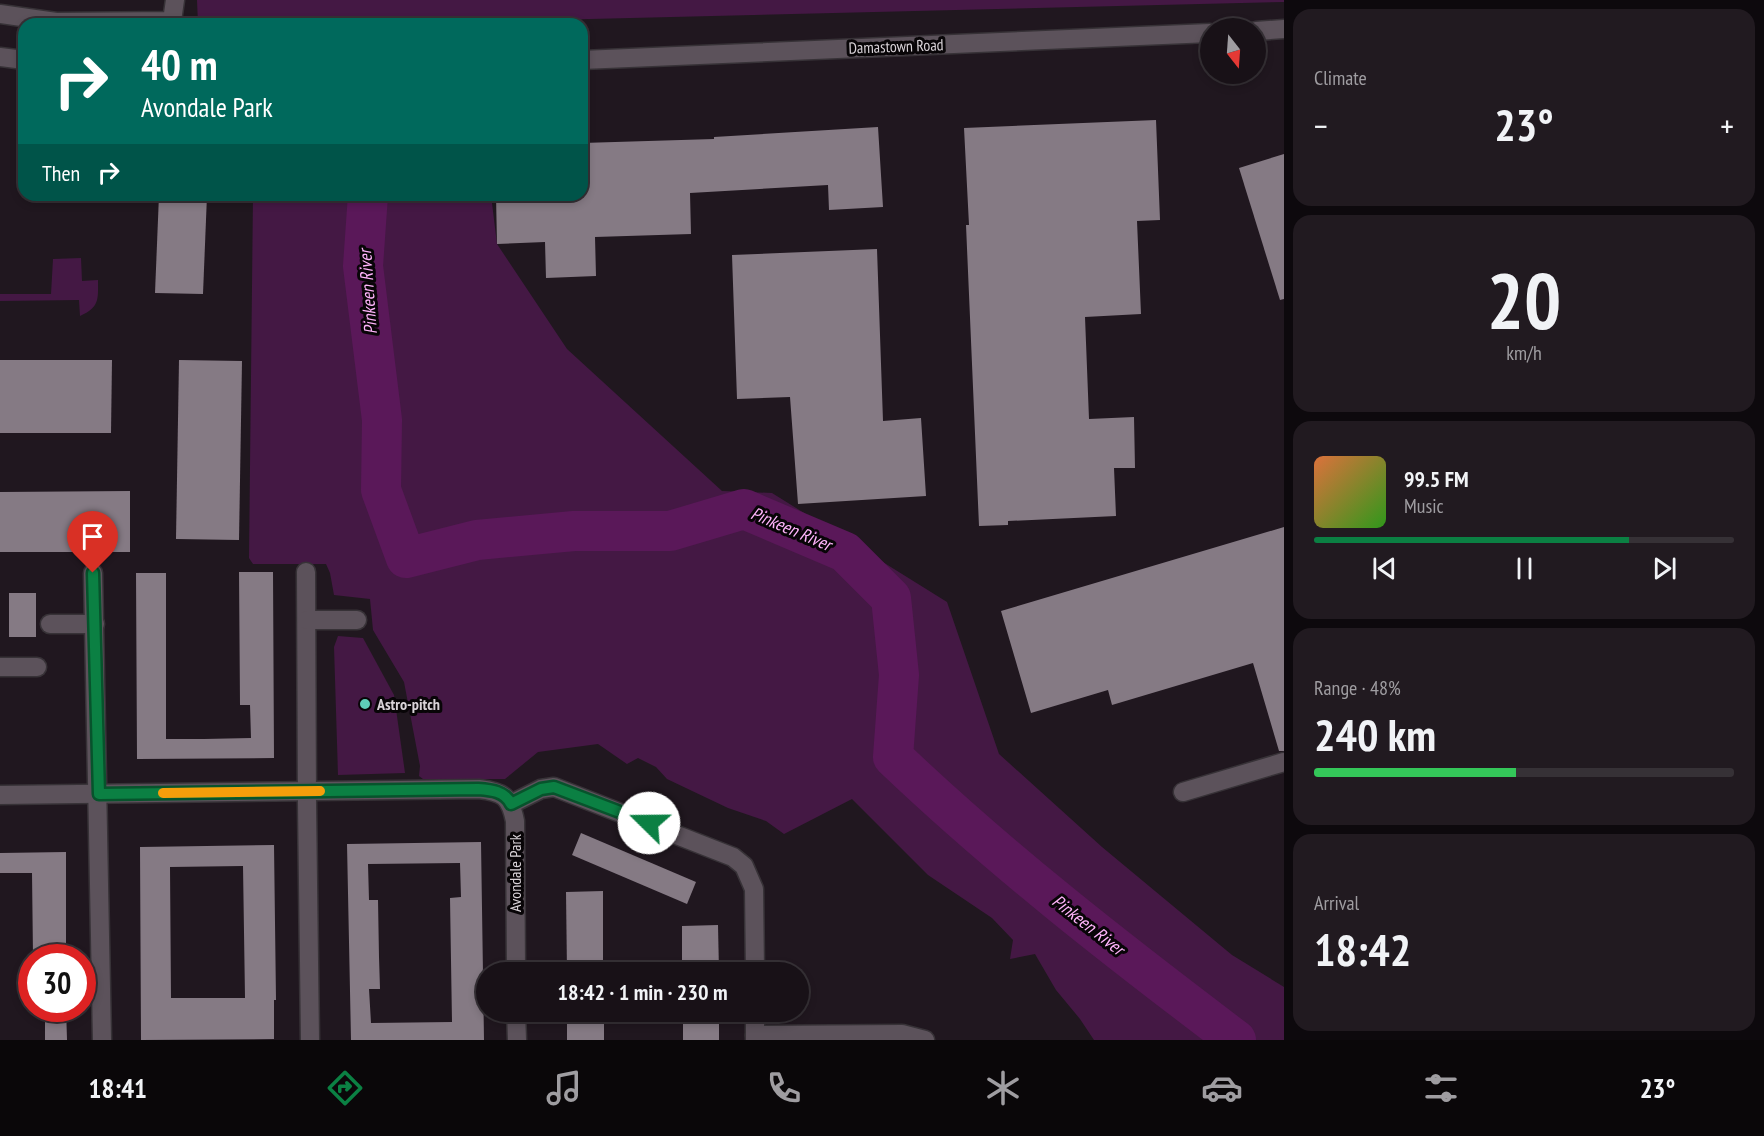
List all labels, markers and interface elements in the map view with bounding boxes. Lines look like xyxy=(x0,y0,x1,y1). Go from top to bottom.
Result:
north arrow xyxy=(1200,18,1266,84)
map controls xyxy=(1200,18,1266,84)
street label: Damastown Road xyxy=(848,34,944,58)
text: 40 m xyxy=(141,37,218,92)
icon: right xyxy=(42,42,120,120)
text: Climate xyxy=(1314,65,1367,91)
text: Avondale Park xyxy=(141,90,273,124)
text: 23° xyxy=(1494,95,1554,153)
text: − xyxy=(1314,104,1328,147)
text: + xyxy=(1720,104,1734,147)
icon: right xyxy=(92,156,125,189)
text: Then xyxy=(42,159,80,187)
water label: Pinkeen River xyxy=(353,246,382,335)
text: 20 xyxy=(1487,250,1561,351)
text: km/h xyxy=(1506,340,1542,366)
text: 99.5 FM xyxy=(1404,465,1469,493)
text: Music xyxy=(1404,493,1444,519)
water label: Pinkeen River xyxy=(748,501,838,557)
pin xyxy=(67,511,118,573)
icon: arrive xyxy=(76,520,109,553)
icon: previous xyxy=(1368,552,1401,585)
icon: pause xyxy=(1508,552,1541,585)
icon: next xyxy=(1648,552,1681,585)
text: Range · 48% xyxy=(1314,675,1401,701)
place label: Astro-pitch xyxy=(376,694,440,714)
marker: Astro-pitch xyxy=(358,697,372,711)
text: 240 km xyxy=(1314,705,1436,763)
position arrow xyxy=(617,791,681,855)
street label: Avondale Park xyxy=(505,833,525,912)
water label: Pinkeen River xyxy=(1048,889,1131,962)
text: Arrival xyxy=(1314,890,1359,916)
text: 18:42 xyxy=(1314,920,1411,978)
speed limit sign: 30 xyxy=(18,944,96,1022)
text: 18:42 · 1 min · 230 m xyxy=(557,978,728,1006)
icon: directions xyxy=(324,1067,366,1109)
icon: music xyxy=(543,1067,585,1109)
icon: phone xyxy=(763,1067,805,1109)
icon: climate xyxy=(982,1067,1024,1109)
icon: car xyxy=(1201,1067,1243,1109)
icon: filters xyxy=(1420,1067,1462,1109)
text: 18:41 xyxy=(89,1071,147,1105)
text: 23° xyxy=(1640,1071,1675,1105)

